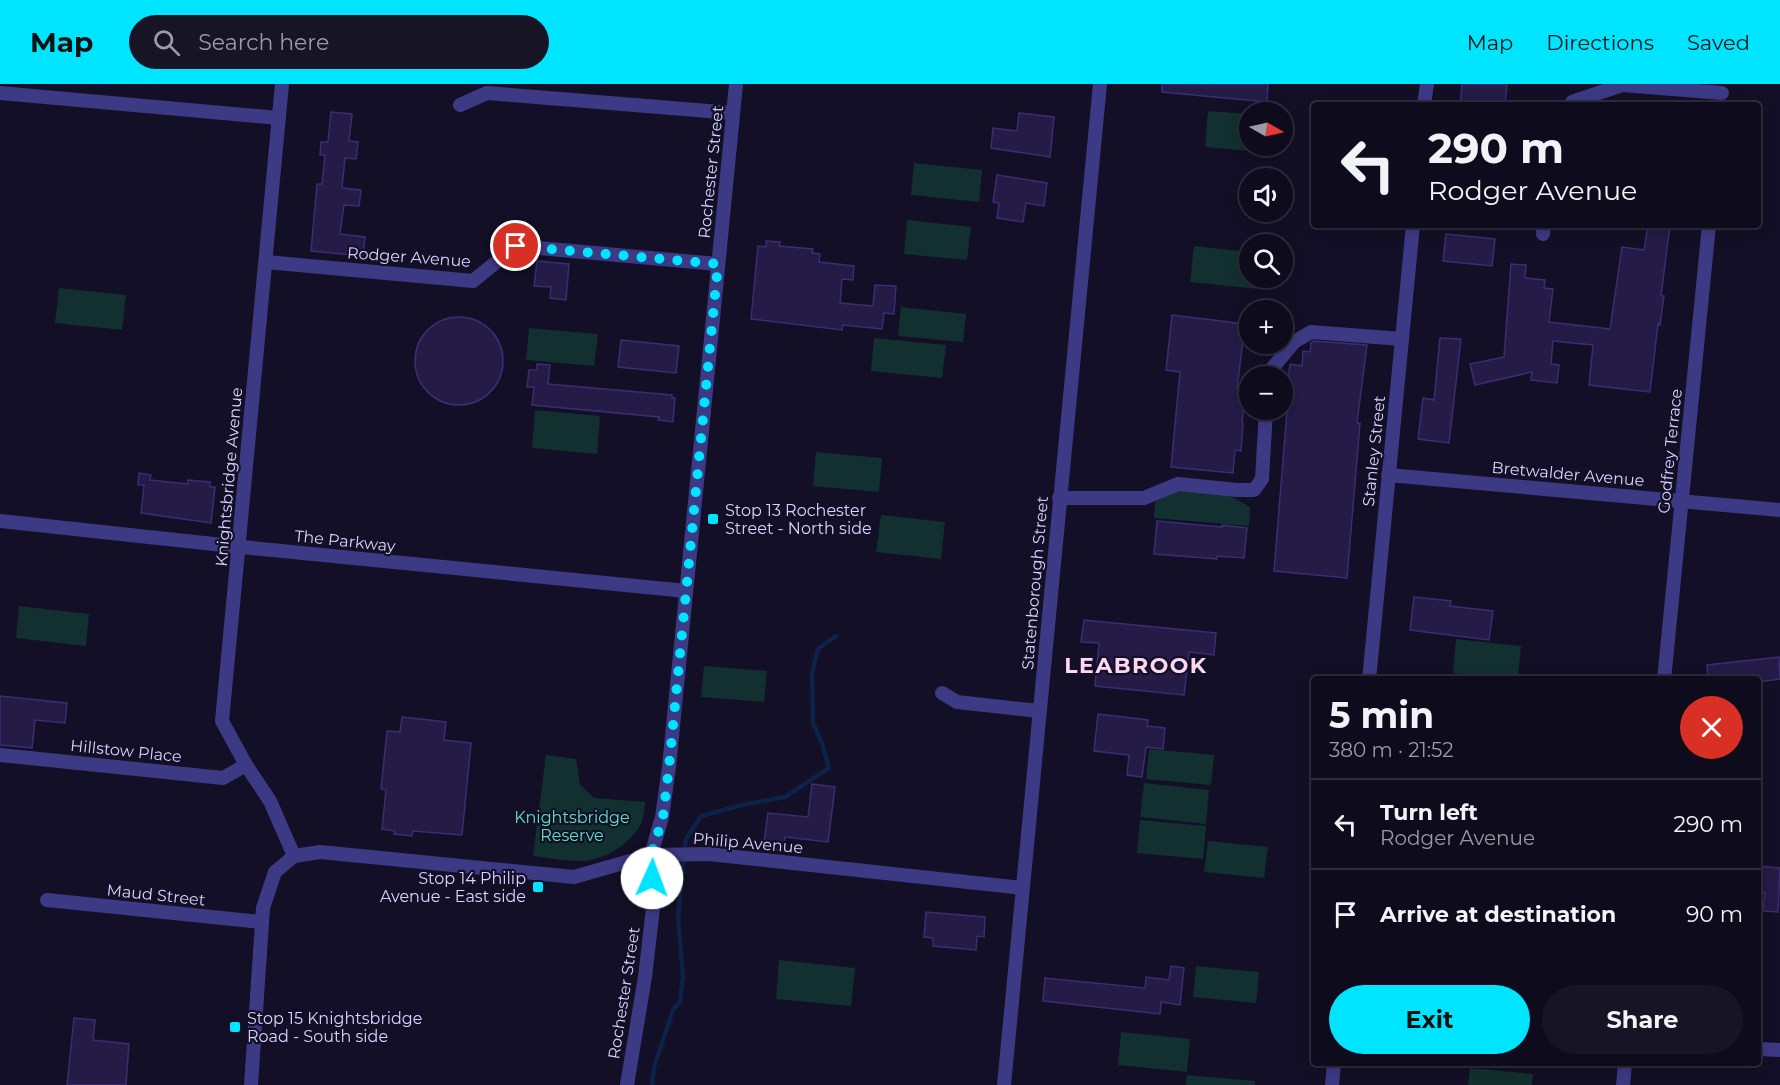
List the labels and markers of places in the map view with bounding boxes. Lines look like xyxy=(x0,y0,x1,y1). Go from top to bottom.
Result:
pin xyxy=(490,220,541,271)
place label: Stop 13 Rochester Street - North side xyxy=(725,501,872,538)
marker: Stop 13 Rochester Street - North side xyxy=(706,512,720,526)
place label: Stop 14 Philip Avenue - East side xyxy=(380,869,526,906)
marker: Stop 14 Philip Avenue - East side xyxy=(531,880,545,894)
place label: Stop 15 Knightsbridge Road - South side xyxy=(247,1009,422,1046)
marker: Stop 15 Knightsbridge Road - South side xyxy=(228,1020,242,1034)

